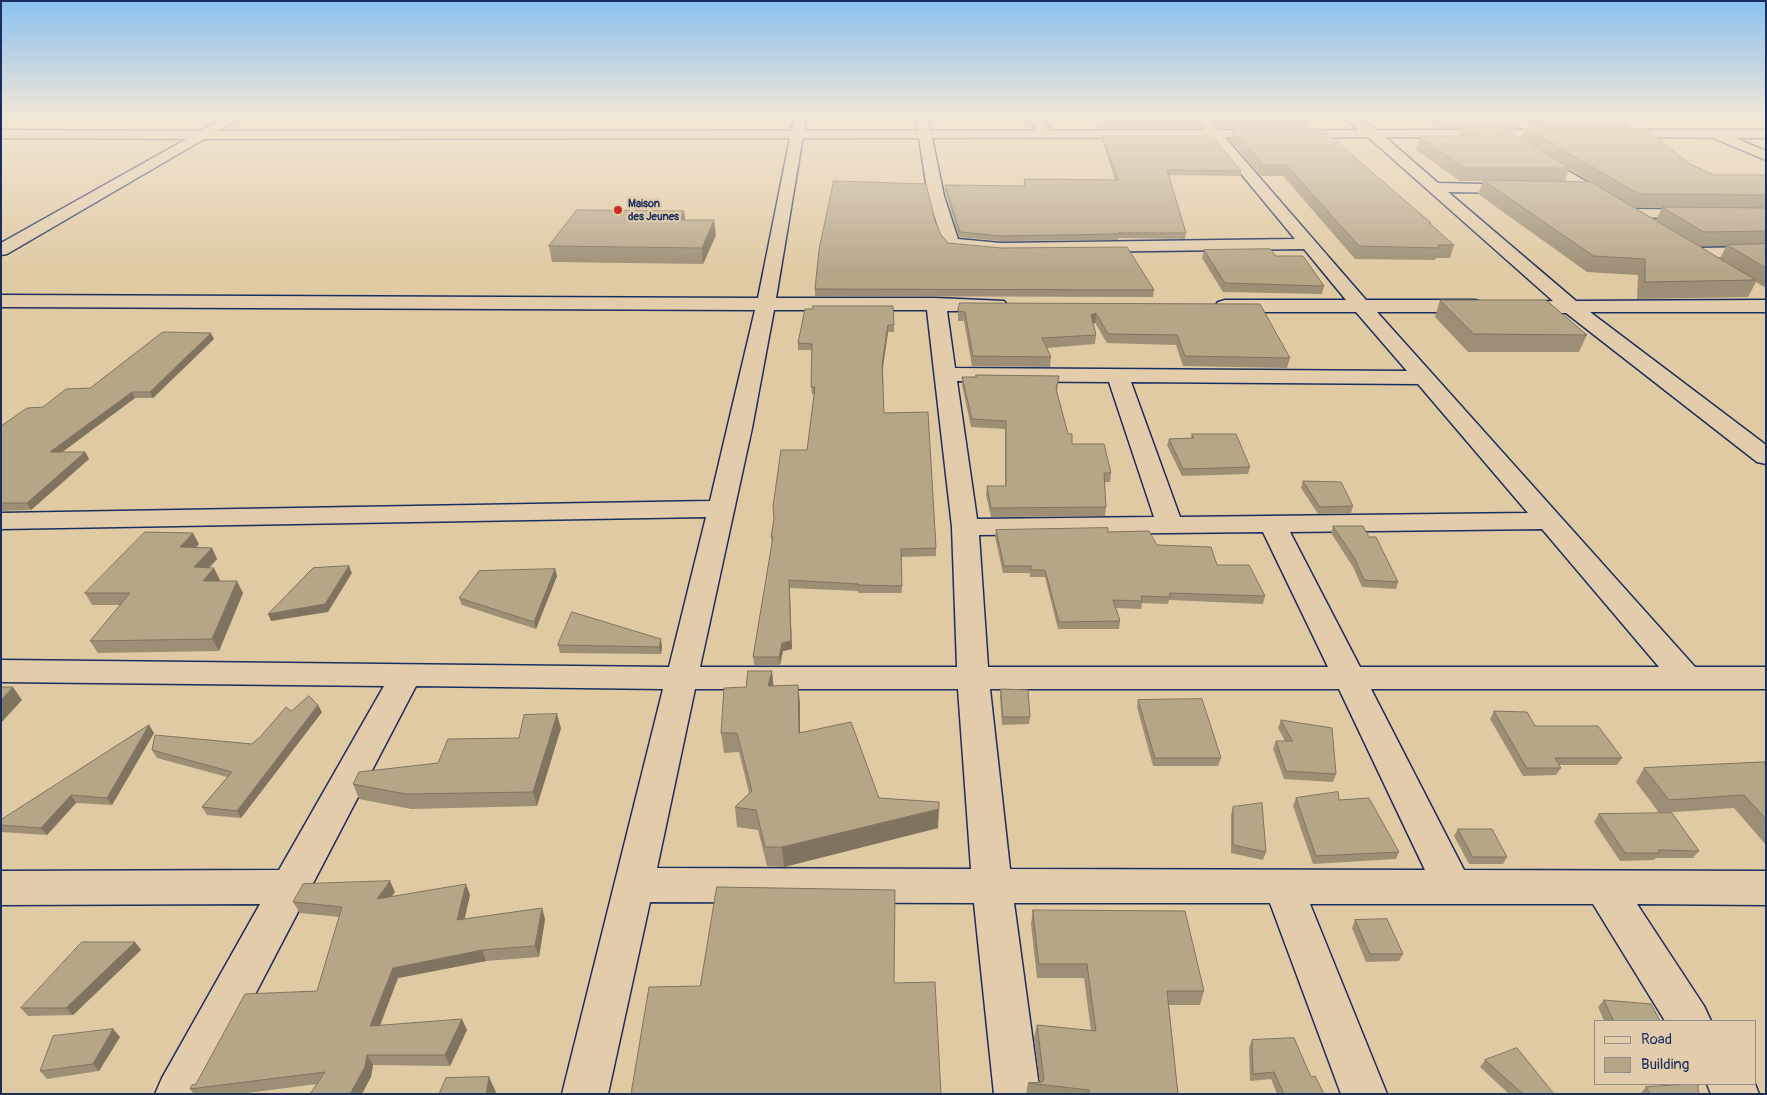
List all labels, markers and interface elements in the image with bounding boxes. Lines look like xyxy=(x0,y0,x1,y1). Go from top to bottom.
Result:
place label: Maison des Jeunes xyxy=(628,197,679,223)
marker: Maison des Jeunes xyxy=(612,204,624,216)
legend xyxy=(1594,1020,1757,1085)
text: Road xyxy=(1641,1030,1672,1049)
text: Building xyxy=(1641,1055,1689,1074)

